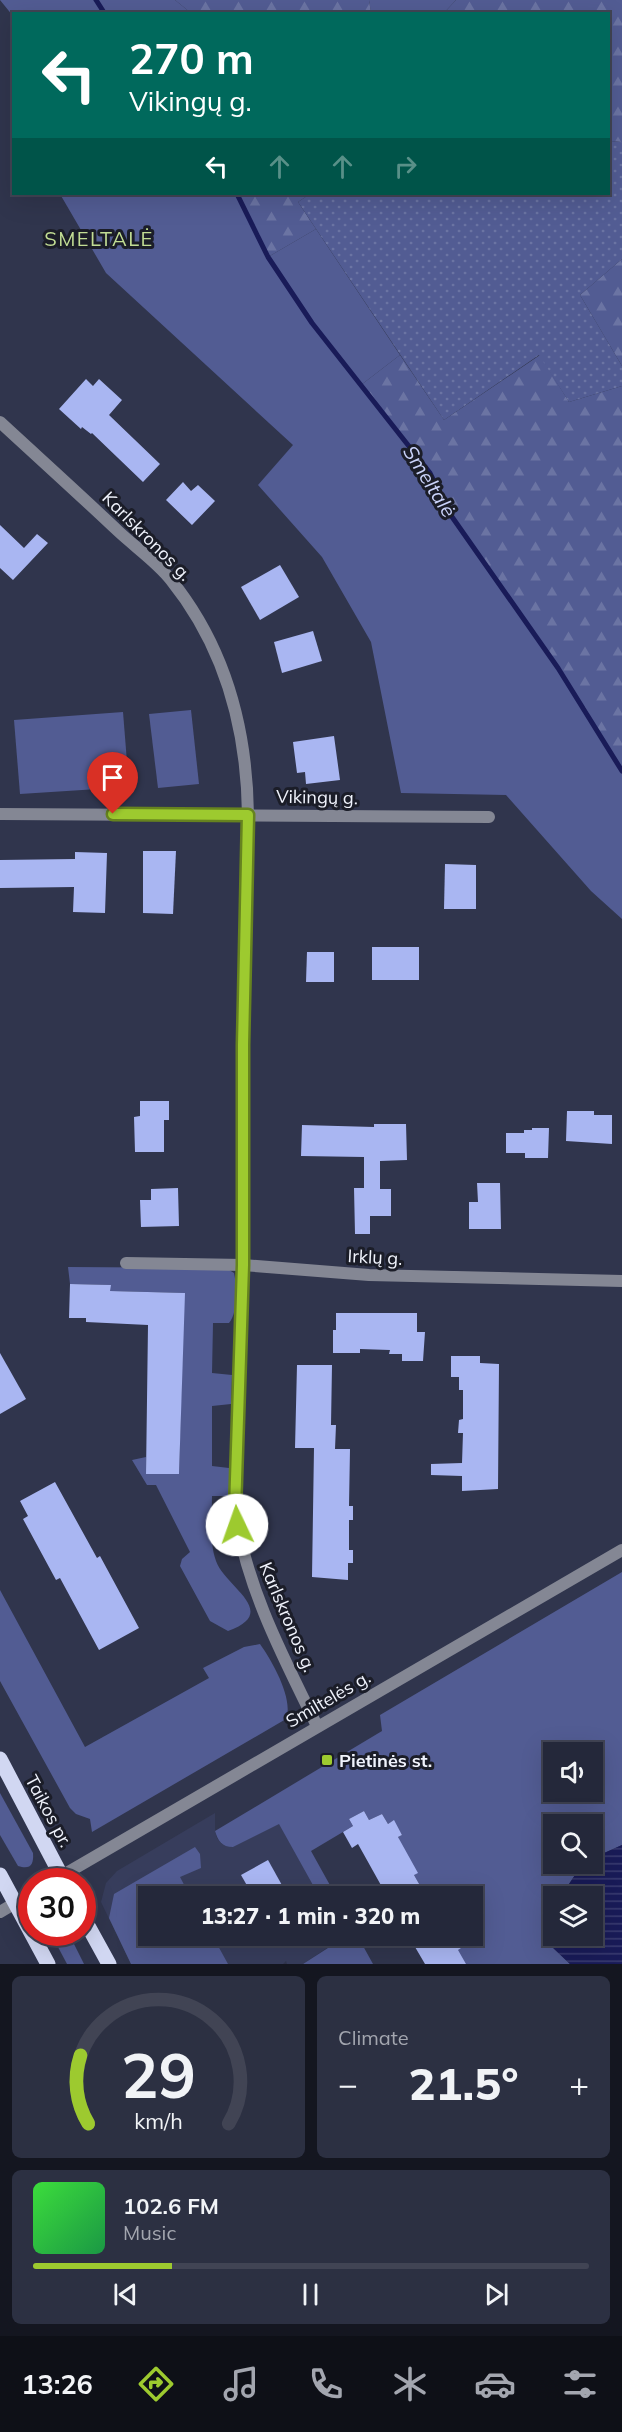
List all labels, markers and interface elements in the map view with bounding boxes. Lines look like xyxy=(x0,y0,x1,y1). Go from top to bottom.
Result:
text: 270 m xyxy=(129,32,254,85)
icon: left xyxy=(30,36,108,114)
text: Vikingų g. xyxy=(129,84,252,118)
icon: left xyxy=(200,150,233,183)
icon: ahead xyxy=(263,150,296,183)
icon: ahead xyxy=(326,150,359,183)
icon: right xyxy=(389,150,422,183)
district label: SMELTALĖ xyxy=(44,226,154,251)
water label: Smeltalė xyxy=(398,440,462,522)
street label: Karlskronos g. xyxy=(97,486,197,586)
pin xyxy=(87,752,138,814)
icon: arrive xyxy=(96,761,129,794)
street label: Vikingų g. xyxy=(276,785,358,809)
street label: Irklų g. xyxy=(347,1244,403,1270)
position arrow xyxy=(205,1493,269,1557)
street label: Karlskronos g. xyxy=(254,1558,322,1676)
street label: Smiltelės g. xyxy=(281,1665,375,1733)
map controls xyxy=(543,1742,603,1946)
button: sound xyxy=(543,1742,603,1802)
place label: Pietinės st. xyxy=(339,1749,432,1772)
marker: Pietinės st. xyxy=(320,1753,334,1767)
street label: Taikos pr. xyxy=(20,1771,78,1851)
button: search xyxy=(543,1814,603,1874)
speed limit sign: 30 xyxy=(18,1868,96,1946)
button: layers xyxy=(543,1886,603,1946)
text: 13:27 · 1 min · 320 m xyxy=(201,1902,420,1930)
text: Climate xyxy=(338,2025,409,2050)
text: 29 xyxy=(121,2035,196,2114)
text: 21.5° xyxy=(409,2055,518,2111)
text: − xyxy=(338,2063,358,2104)
text: + xyxy=(569,2063,589,2104)
text: km/h xyxy=(134,2107,183,2134)
text: 102.6 FM xyxy=(123,2192,219,2220)
text: Music xyxy=(123,2220,176,2245)
icon: previous xyxy=(109,2278,142,2311)
icon: pause xyxy=(294,2278,327,2311)
icon: next xyxy=(480,2278,513,2311)
icon: directions xyxy=(135,2363,177,2405)
icon: music xyxy=(220,2363,262,2405)
icon: phone xyxy=(305,2363,347,2405)
icon: climate xyxy=(389,2363,431,2405)
icon: car xyxy=(474,2363,516,2405)
icon: filters xyxy=(559,2363,601,2405)
text: 13:26 xyxy=(21,2367,93,2401)

